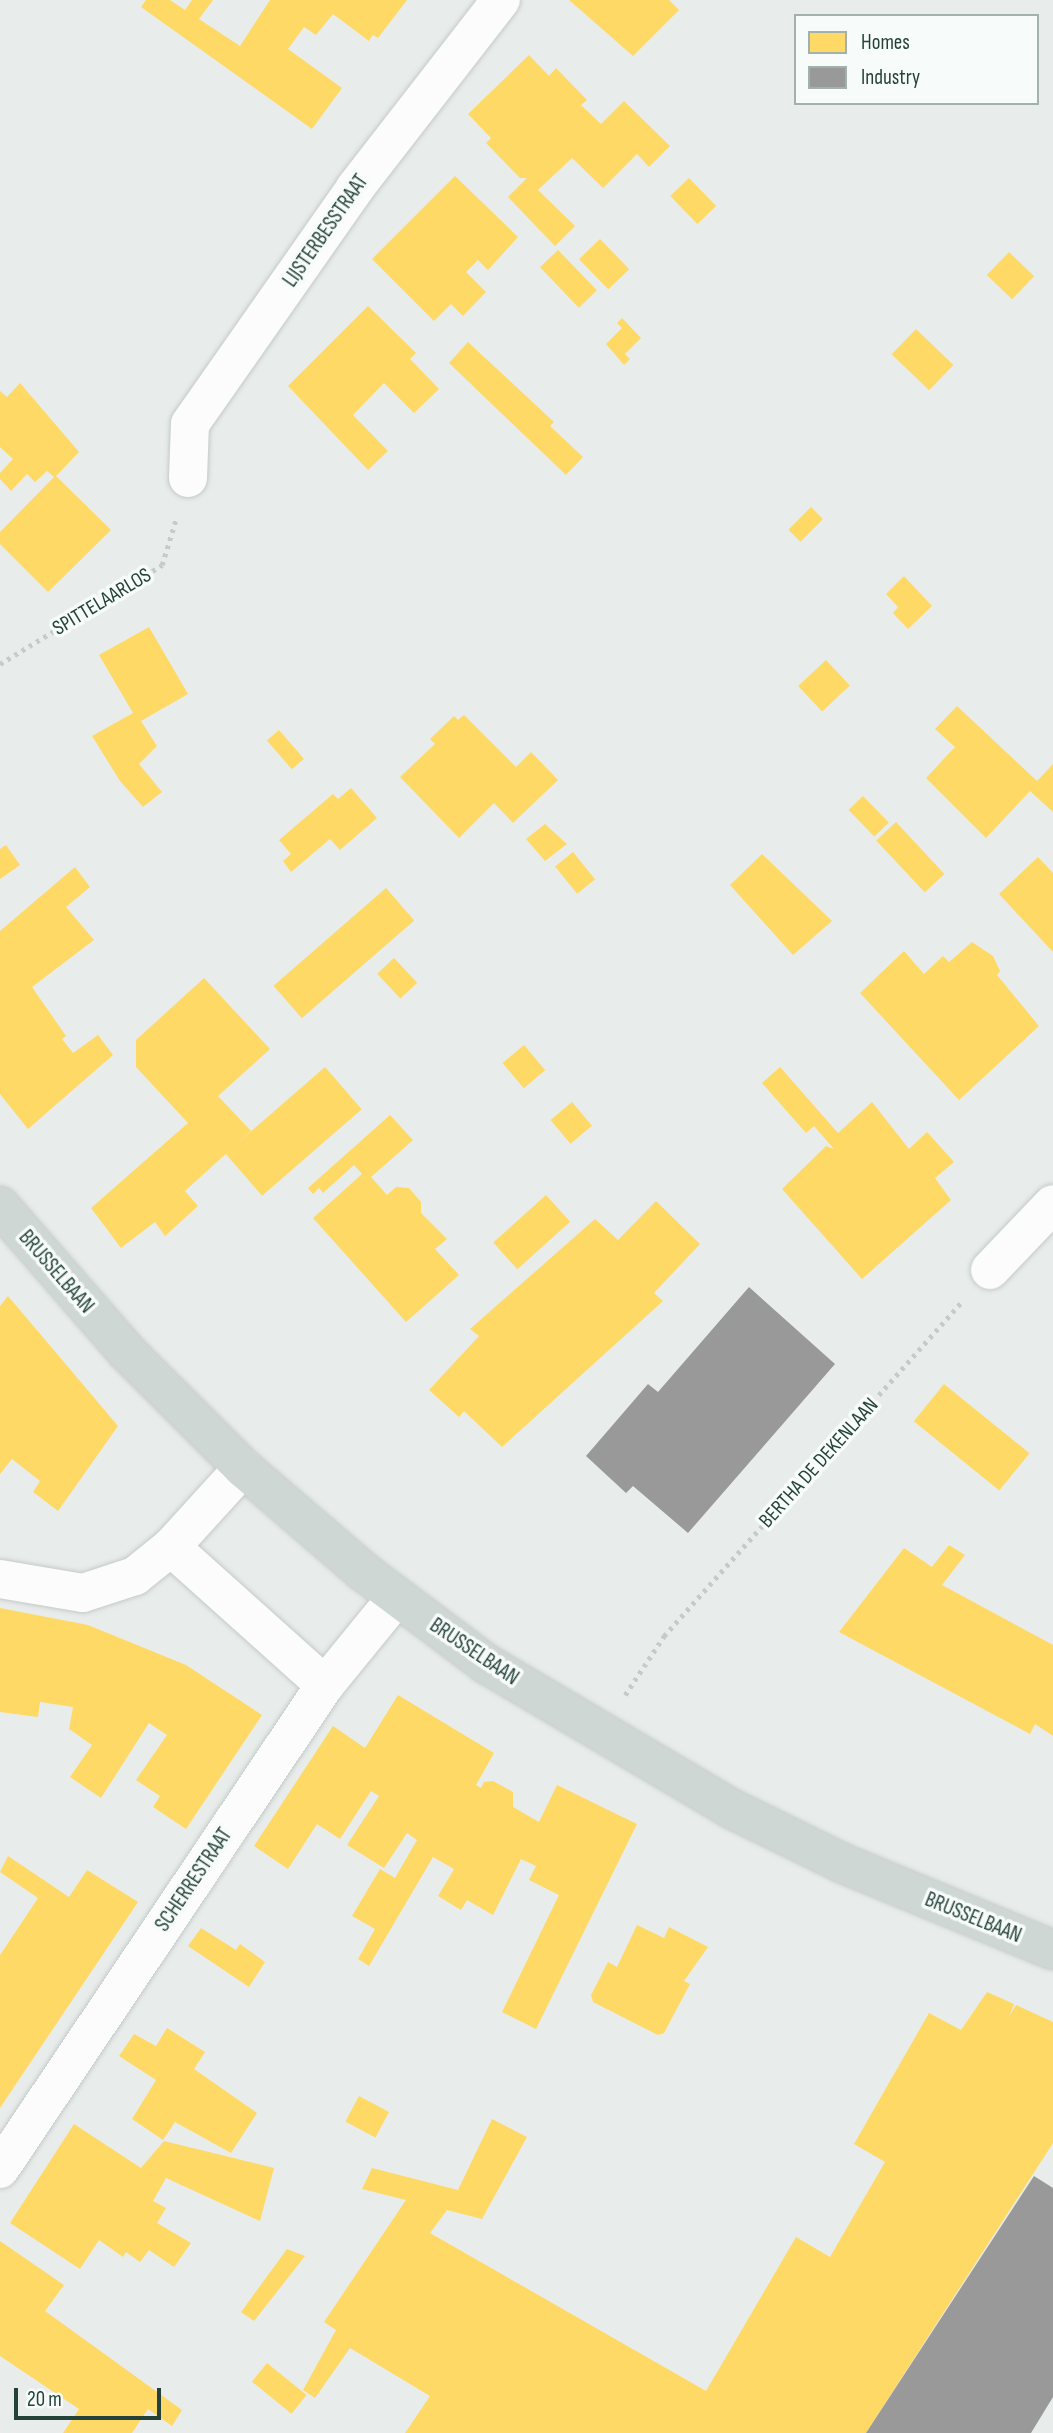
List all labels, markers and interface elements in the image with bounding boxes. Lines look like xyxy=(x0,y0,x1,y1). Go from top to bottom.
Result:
legend xyxy=(794,14,1039,105)
text: Homes xyxy=(861,30,910,55)
text: Industry xyxy=(861,65,920,90)
street label: LIJSTERBESSTRAAT xyxy=(278,170,374,292)
street label: SPITTELAARLOS xyxy=(48,563,156,641)
street label: BRUSSELBAAN xyxy=(13,1225,99,1319)
street label: BERTHA DE DEKENLAAN xyxy=(754,1393,884,1533)
street label: BRUSSELBAAN xyxy=(425,1613,523,1691)
street label: SCHERRESTRAAT xyxy=(150,1823,238,1937)
street label: BRUSSELBAAN xyxy=(921,1887,1025,1949)
scale bar xyxy=(18,2374,164,2418)
text: 20 m xyxy=(27,2387,62,2412)

